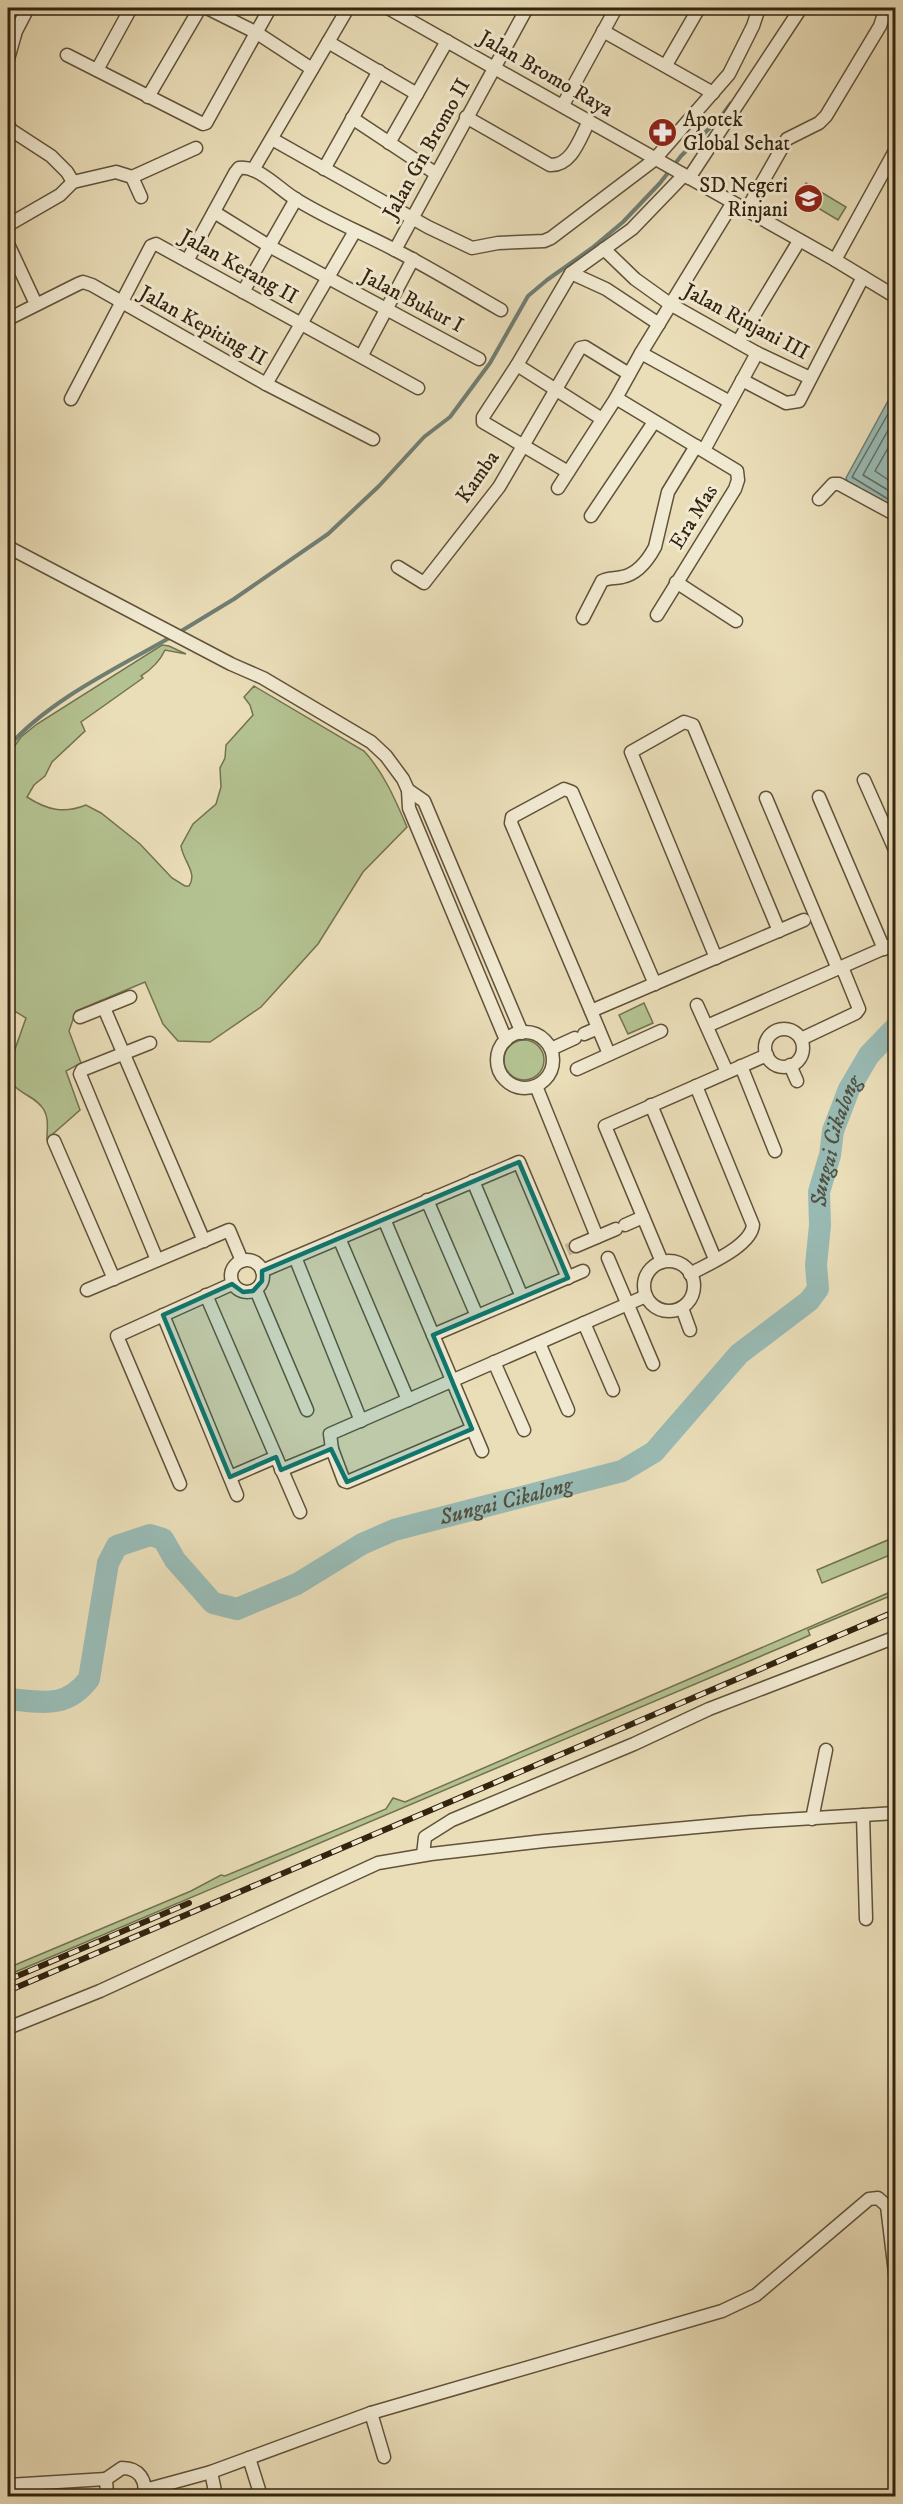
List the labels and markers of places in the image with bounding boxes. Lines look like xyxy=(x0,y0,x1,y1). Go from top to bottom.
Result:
place label: Apotek Global Sehat xyxy=(683,107,790,157)
pharmacy icon: Apotek Global Sehat xyxy=(646,116,678,148)
place label: SD Negeri Rinjani xyxy=(699,173,788,223)
school or university icon: SD Negeri Rinjani xyxy=(793,182,825,214)

